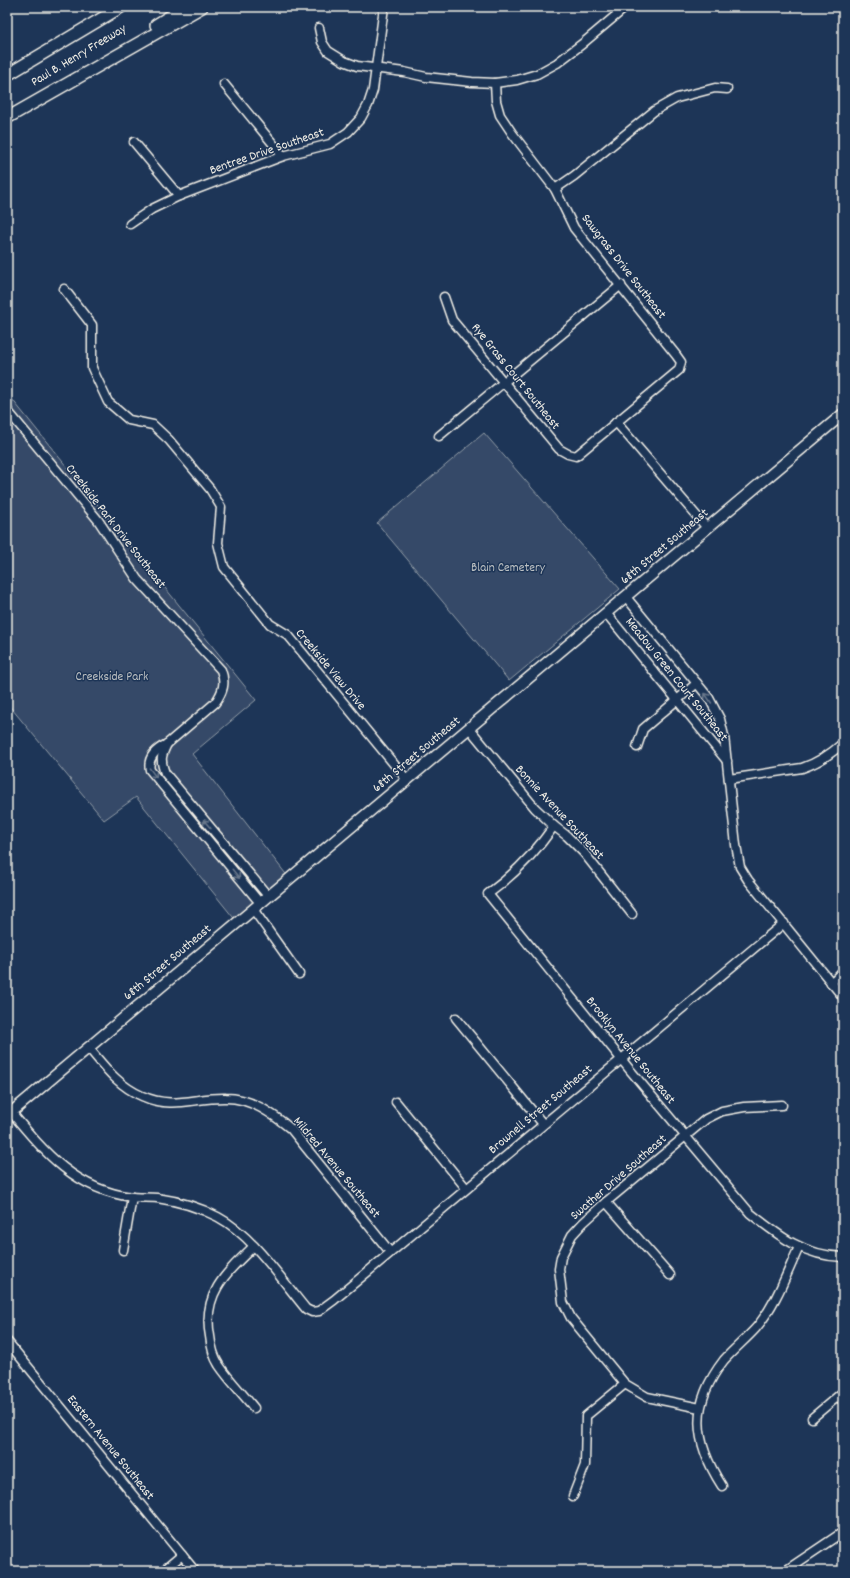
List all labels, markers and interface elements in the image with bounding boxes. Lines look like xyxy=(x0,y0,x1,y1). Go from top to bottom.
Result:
street label: Paul B. Henry Freeway xyxy=(28,20,131,92)
street label: Bentree Drive Southeast xyxy=(207,123,327,181)
street label: Sawgrass Drive Southeast xyxy=(576,210,670,324)
street label: Rye Grass Court Southeast xyxy=(466,320,564,434)
street label: Creekside Park Drive Southeast xyxy=(60,461,170,594)
street label: 68th Street Southeast xyxy=(617,504,713,590)
park label: Blain Cemetery xyxy=(471,559,546,578)
street label: Meadow Green Court Southeast xyxy=(620,614,732,746)
street label: Creekside View Drive xyxy=(290,625,370,715)
park label: Creekside Park xyxy=(76,668,148,687)
one-way arrow xyxy=(704,693,712,704)
street label: 68th Street Southeast xyxy=(369,712,465,798)
street label: Bonnie Avenue Southeast xyxy=(510,761,608,865)
one-way arrow xyxy=(149,768,158,779)
one-way arrow xyxy=(203,818,212,829)
one-way arrow xyxy=(231,869,240,879)
street label: 68th Street Southeast xyxy=(120,920,216,1006)
street label: Brooklyn Avenue Southeast xyxy=(581,993,680,1109)
street label: Brownell Street Southeast xyxy=(485,1061,597,1159)
street label: Mildred Avenue Southeast xyxy=(288,1113,384,1223)
street label: Swather Drive Southeast xyxy=(567,1131,672,1225)
street label: Eastern Avenue Southeast xyxy=(62,1391,159,1505)

